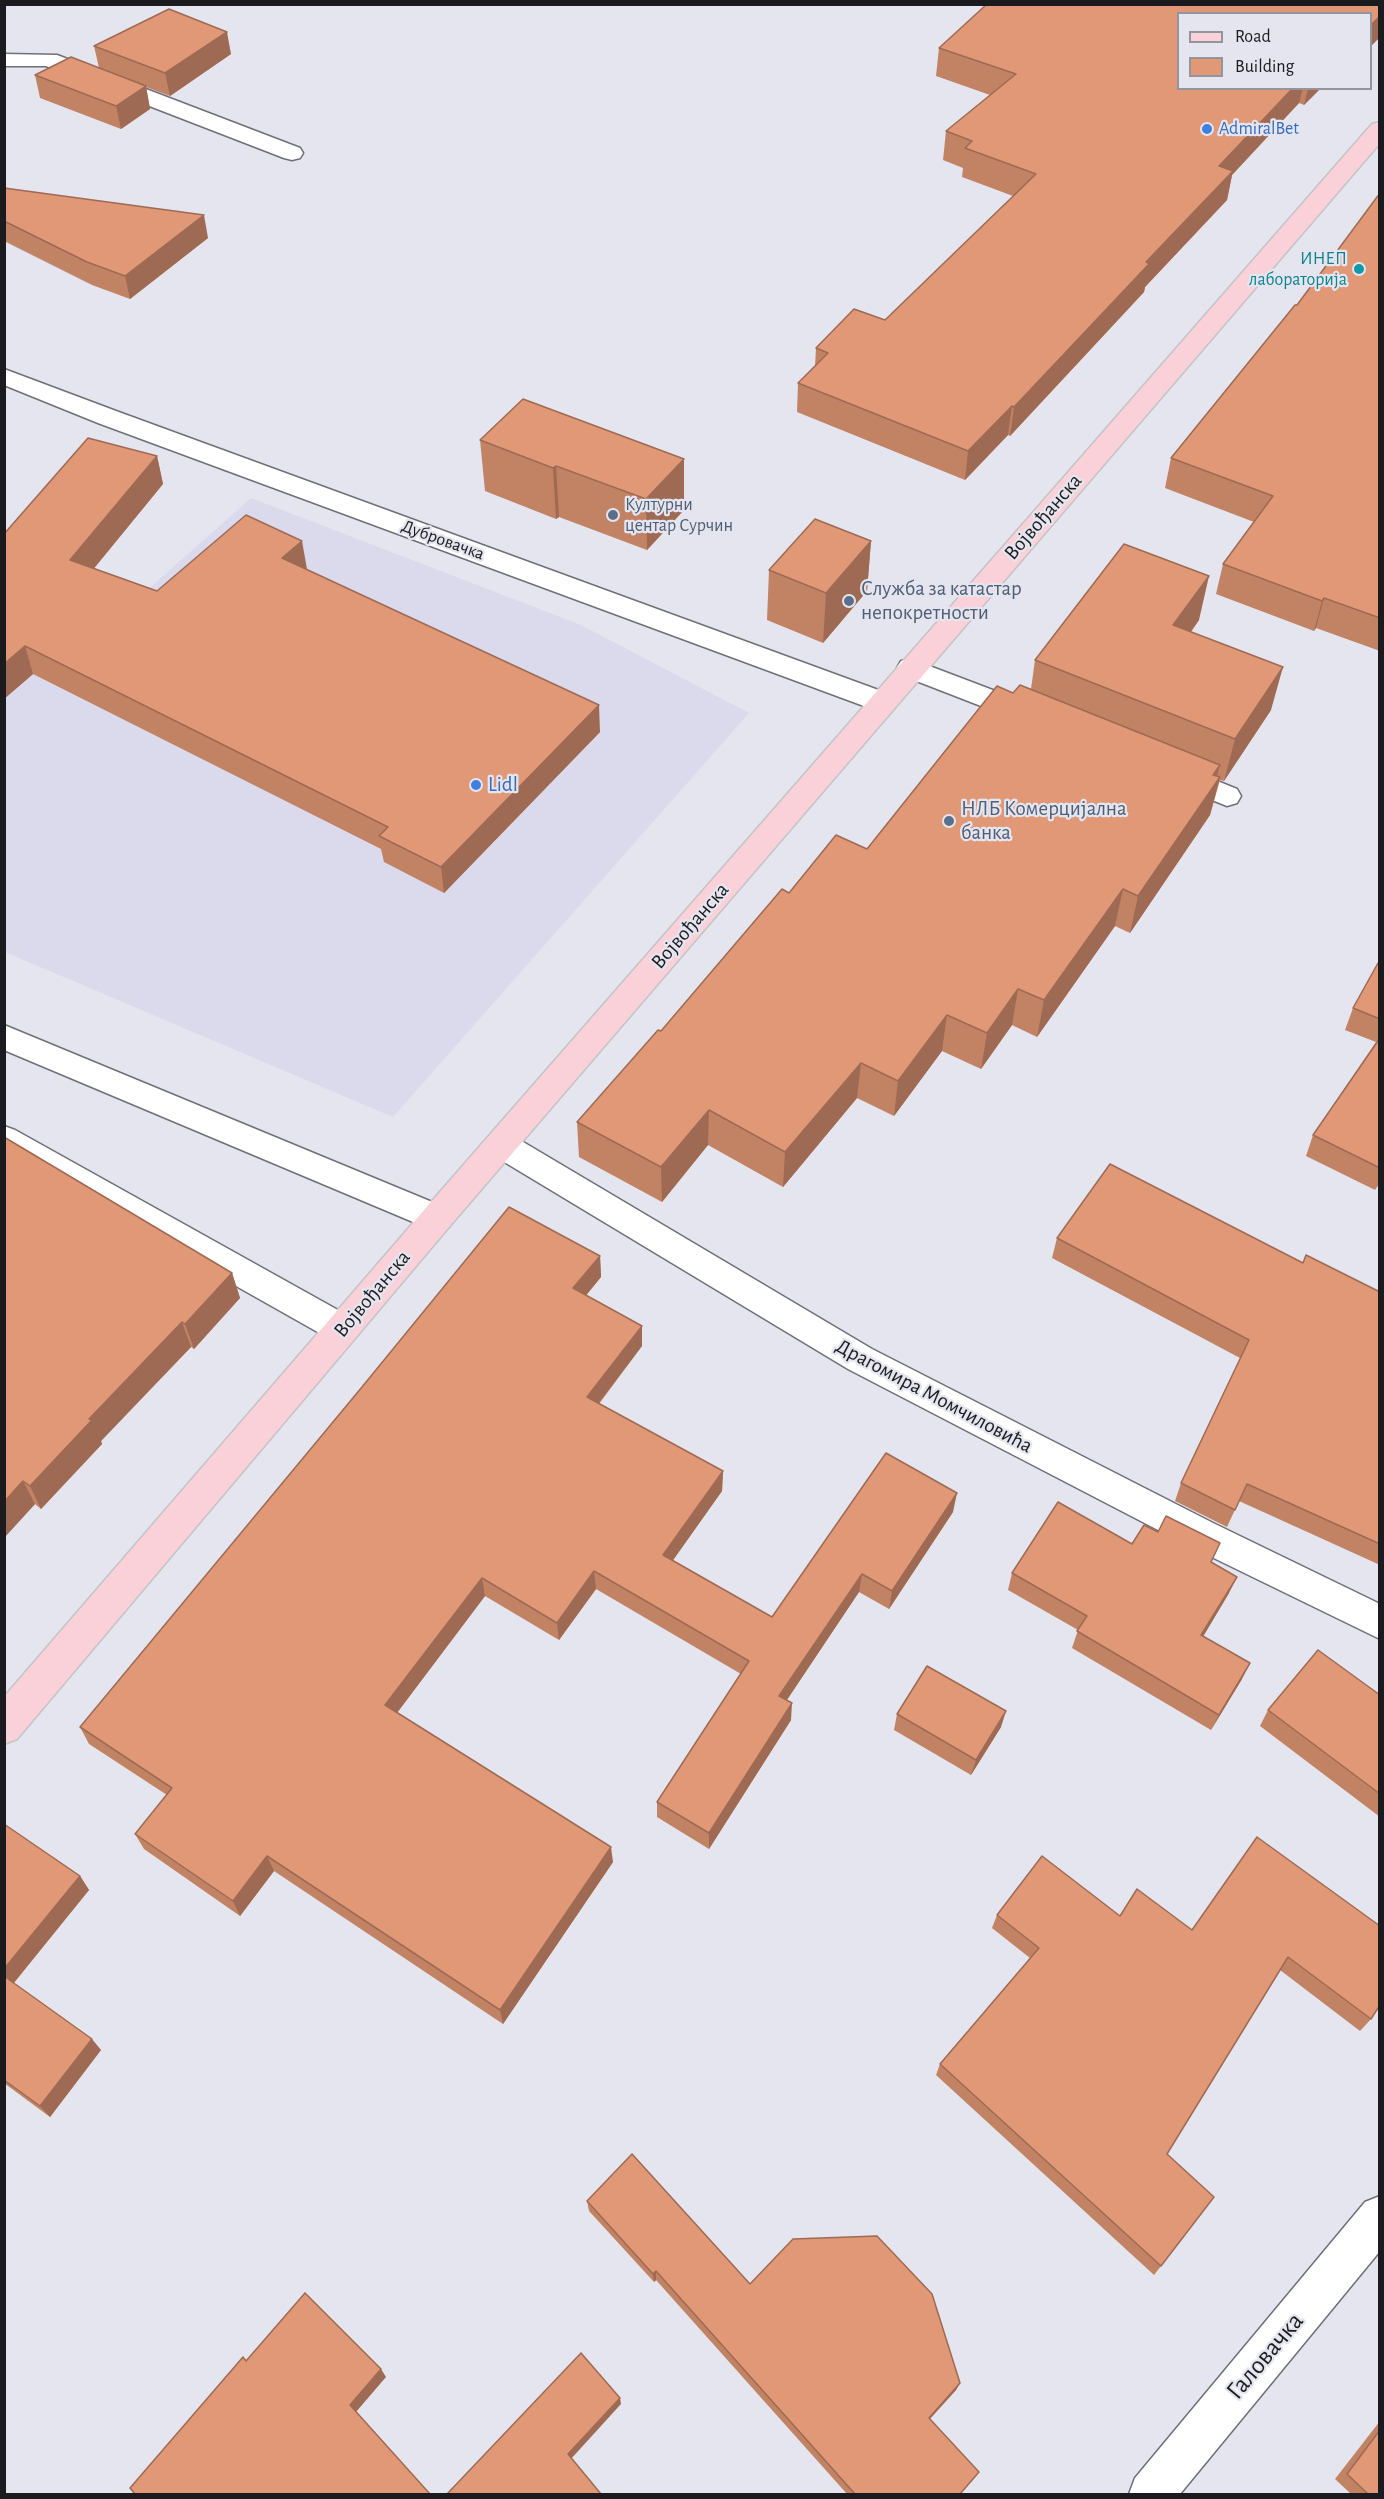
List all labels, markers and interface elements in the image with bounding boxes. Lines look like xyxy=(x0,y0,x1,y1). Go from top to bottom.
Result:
legend xyxy=(1177,12,1372,90)
text: Road xyxy=(1235,28,1271,46)
text: Building xyxy=(1235,58,1294,76)
place label: AdmiralBet xyxy=(1219,118,1299,140)
marker: AdmiralBet xyxy=(1200,122,1214,136)
place label: ИНЕП лабораторија xyxy=(1249,248,1347,290)
marker: ИНЕП лабораторија xyxy=(1352,262,1366,276)
street label: Војвођанска xyxy=(999,469,1087,565)
place label: Културни центар Сурчин xyxy=(625,494,733,536)
marker: Културни центар Сурчин xyxy=(606,508,620,522)
street label: Дубровачка xyxy=(399,515,487,565)
place label: Служба за катастар непокретности xyxy=(861,576,1022,626)
marker: Служба за катастар непокретности xyxy=(842,594,856,608)
place label: Lidl xyxy=(488,772,518,798)
marker: Lidl xyxy=(469,778,483,792)
place label: НЛБ Комерцијална банка xyxy=(961,796,1127,846)
marker: НЛБ Комерцијална банка xyxy=(942,814,956,828)
street label: Војвођанска xyxy=(646,878,734,974)
street label: Војвођанска xyxy=(328,1245,416,1343)
street label: Драгомира Момчиловића xyxy=(831,1333,1037,1459)
street label: Галовачка xyxy=(1220,2306,1310,2406)

